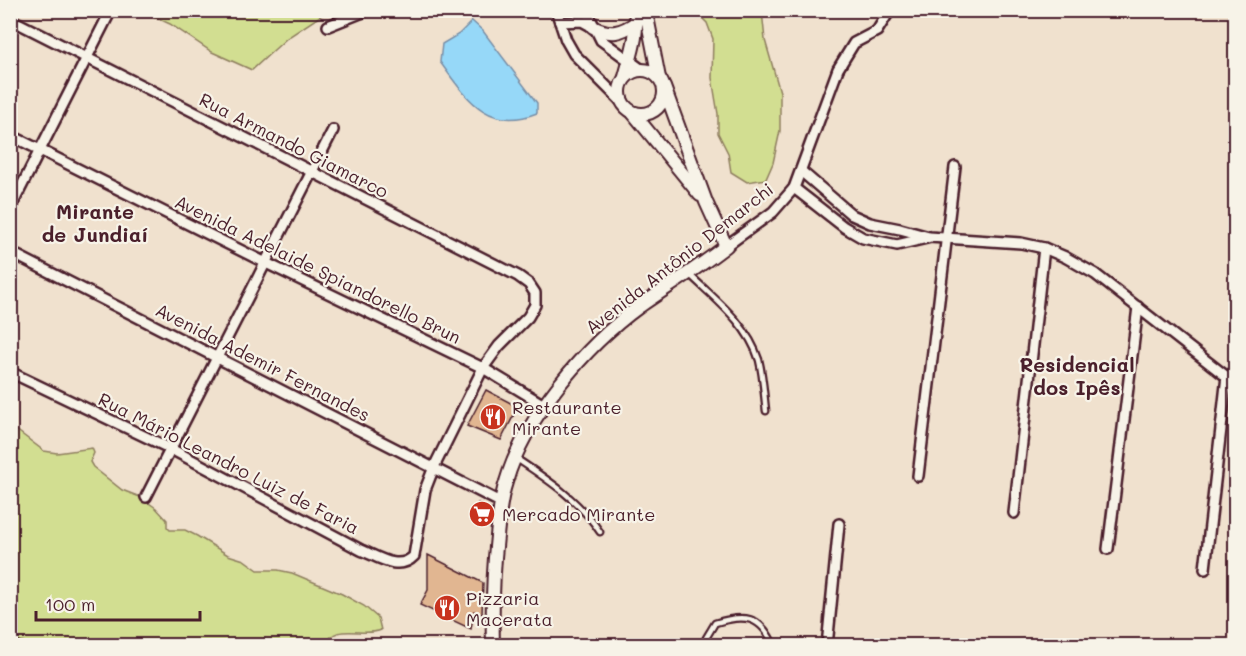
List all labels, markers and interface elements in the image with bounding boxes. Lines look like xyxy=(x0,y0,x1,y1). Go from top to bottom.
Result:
street label: Rua Armando Giamarco xyxy=(195,87,393,203)
street label: Avenida Antônio Demarchi xyxy=(580,177,778,339)
street label: Avenida Adelaide Spiandorello Brun xyxy=(171,189,465,349)
district label: Mirante de Jundiaí xyxy=(42,198,148,247)
street label: Avenida Ademir Fernandes xyxy=(152,297,374,427)
district label: Residencial dos Ipês xyxy=(1019,351,1135,400)
street label: Rua Mário Leandro Luiz de Faria xyxy=(95,387,363,539)
place label: Restaurante Mirante xyxy=(512,395,622,440)
restaurant icon: Restaurante Mirante xyxy=(478,402,508,432)
supermarket icon: Mercado Mirante xyxy=(467,499,497,529)
place label: Mercado Mirante xyxy=(502,502,655,526)
scale bar xyxy=(36,584,200,622)
place label: Pizzaria Macerata xyxy=(466,586,553,631)
text: 100 m xyxy=(45,592,95,616)
restaurant icon: Pizzaria Macerata xyxy=(432,593,462,623)

